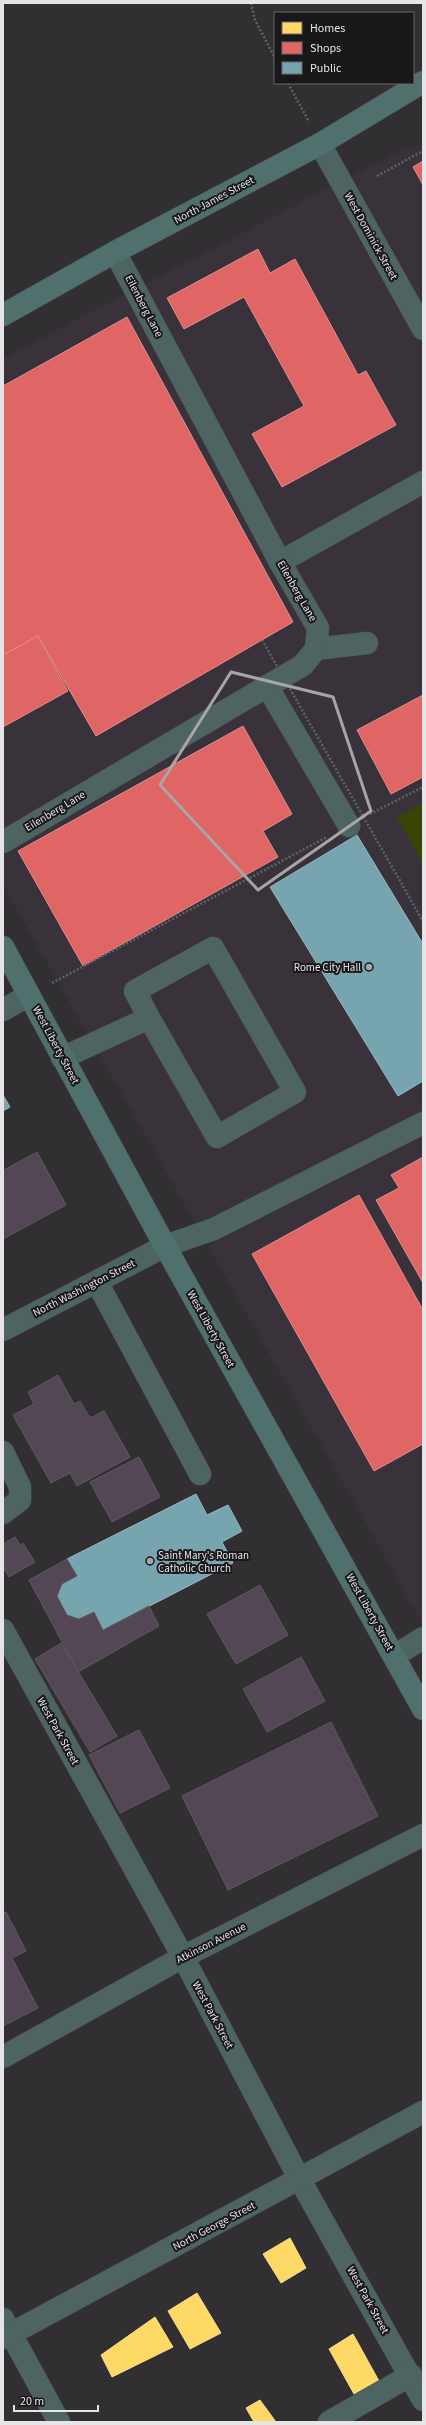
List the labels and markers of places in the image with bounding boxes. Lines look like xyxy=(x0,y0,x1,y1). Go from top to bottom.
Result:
place label: Rome City Hall xyxy=(294,960,361,975)
marker: Rome City Hall xyxy=(364,962,374,972)
place label: Saint Mary's Roman Catholic Church xyxy=(158,1548,249,1576)
marker: Saint Mary's Roman Catholic Church xyxy=(145,1556,155,1566)

